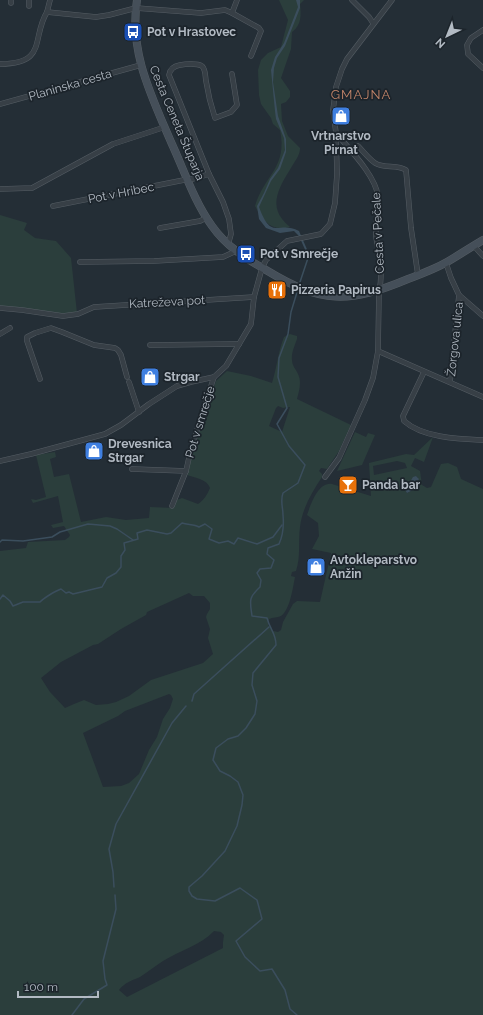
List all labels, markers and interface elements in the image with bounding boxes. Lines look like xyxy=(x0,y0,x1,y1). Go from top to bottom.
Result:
north arrow xyxy=(427,16,467,56)
bus stop icon: Pot v Hrastovec xyxy=(122,21,144,43)
place label: Pot v Hrastovec xyxy=(147,25,236,39)
text: N xyxy=(433,35,448,51)
street label: Cesta Ceneta Štuparja xyxy=(146,64,208,182)
street label: Planinska cesta xyxy=(27,66,113,104)
district label: GMAJNA xyxy=(331,87,391,102)
shop icon: Vrtnarstvo Pirnat xyxy=(330,105,352,127)
place label: Vrtnarstvo Pirnat xyxy=(311,129,371,157)
street label: Pot v Hribec xyxy=(87,180,156,206)
street label: Cesta v Pečale xyxy=(369,192,387,274)
bus stop icon: Pot v Smrečje xyxy=(235,243,257,265)
place label: Pot v Smrečje xyxy=(260,247,338,261)
restaurant icon: Pizzeria Papirus xyxy=(266,279,288,301)
place label: Pizzeria Papirus xyxy=(291,283,381,297)
street label: Katreževa pot xyxy=(129,293,205,311)
street label: Žorgova ulica xyxy=(444,301,466,377)
shop icon: Strgar xyxy=(139,366,161,388)
place label: Strgar xyxy=(164,370,200,384)
street label: Pot v smrečje xyxy=(182,384,218,460)
place label: Drevesnica Strgar xyxy=(108,437,172,465)
shop icon: Drevesnica Strgar xyxy=(83,440,105,462)
bar icon: Panda bar xyxy=(337,474,359,496)
place label: Panda bar xyxy=(362,478,421,492)
place label: Avtokleparstvo Anžin xyxy=(330,553,417,581)
shop icon: Avtokleparstvo Anžin xyxy=(305,556,327,578)
scale bar xyxy=(18,973,98,999)
text: 100 m xyxy=(24,980,58,994)

